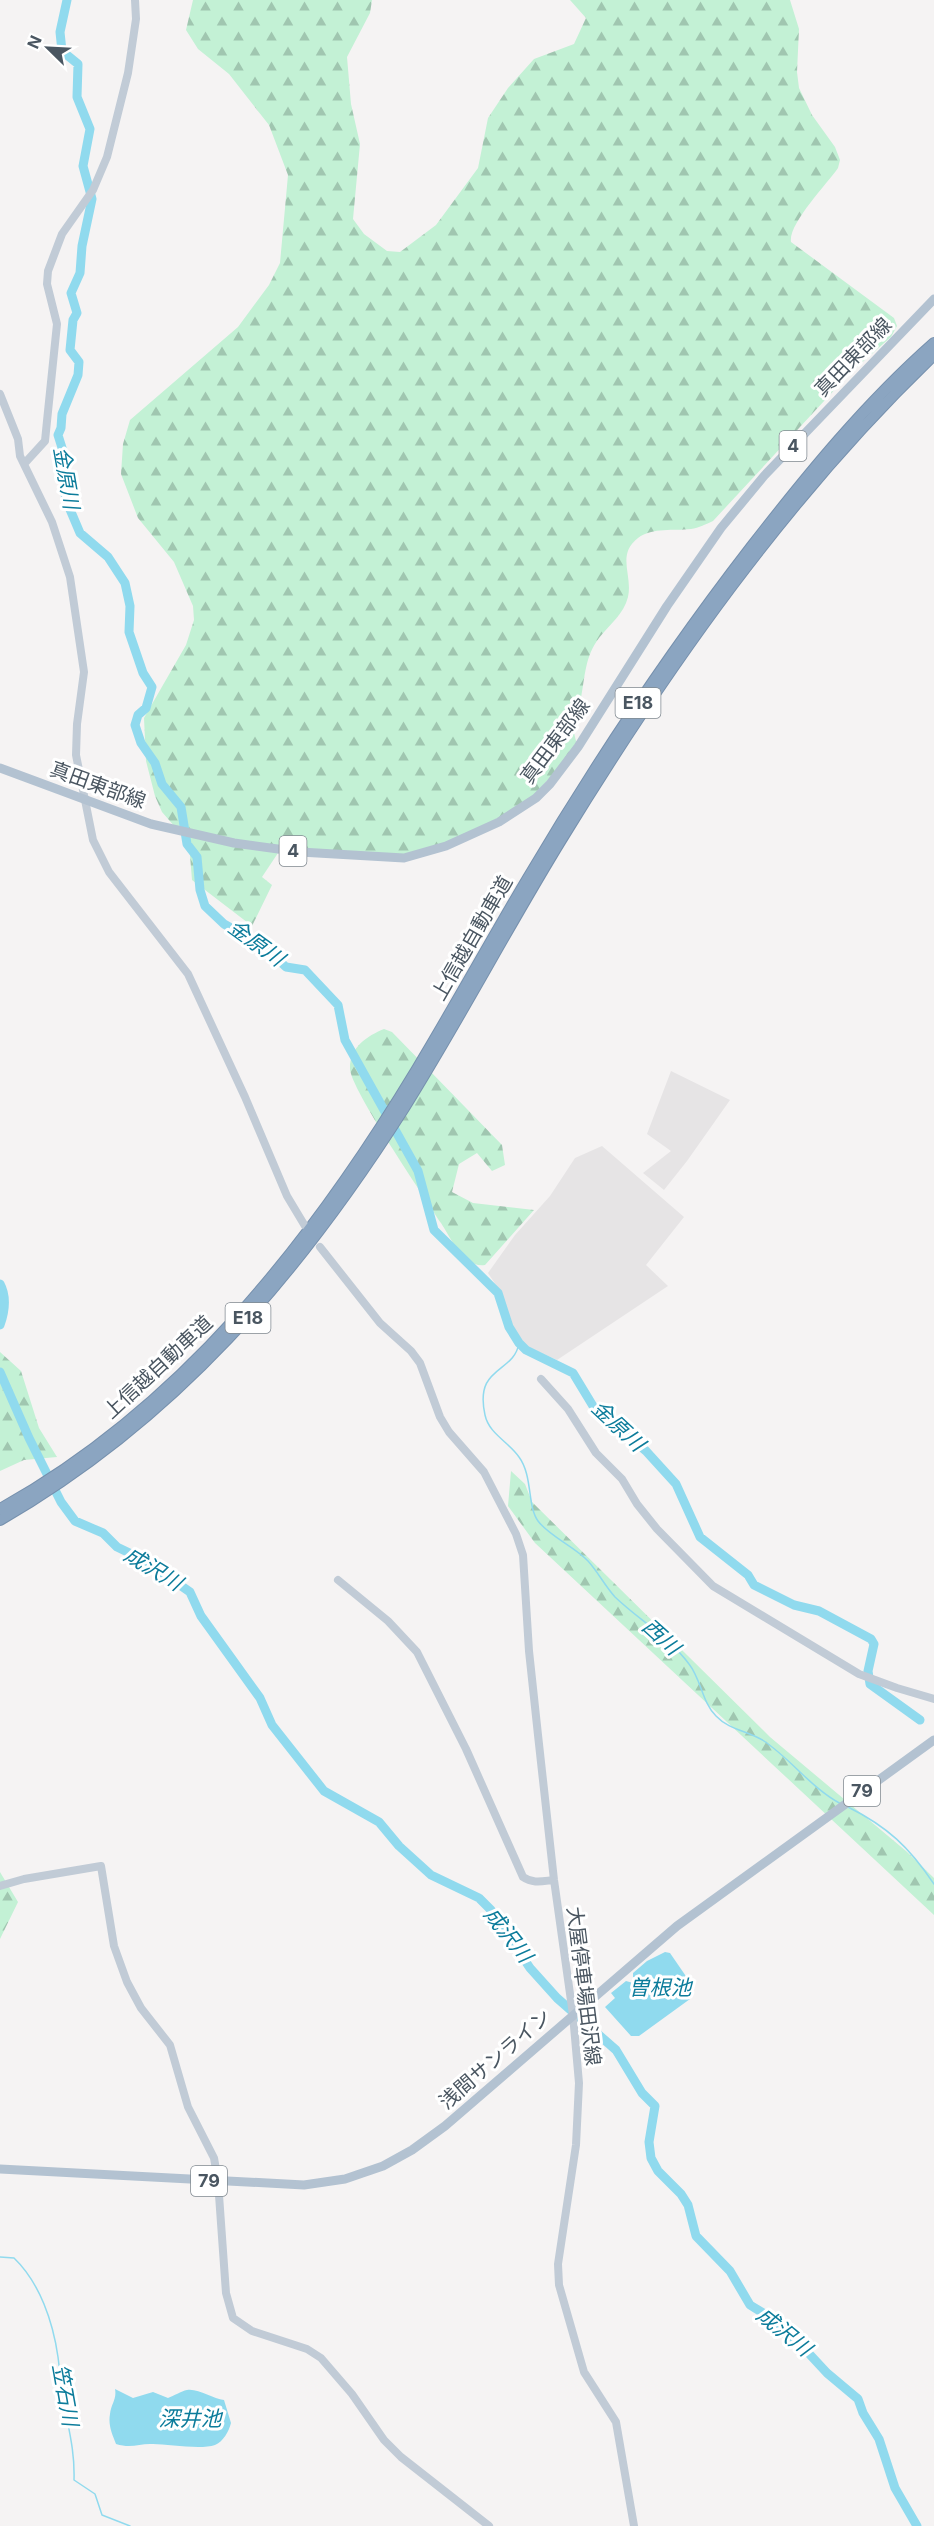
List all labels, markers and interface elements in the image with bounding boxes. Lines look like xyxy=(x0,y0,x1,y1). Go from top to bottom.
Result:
north arrow xyxy=(18,18,78,78)
text: N xyxy=(23,32,46,52)
street label: 真田東部線 xyxy=(810,313,896,401)
road number: 4 xyxy=(780,431,806,461)
water label: 金原川 xyxy=(49,445,85,513)
road number: E18 xyxy=(616,688,660,718)
street label: 真田東部線 xyxy=(515,694,595,788)
street label: 真田東部線 xyxy=(47,757,149,813)
road number: 4 xyxy=(280,836,306,866)
street label: 上信越自動車道 xyxy=(427,871,517,1005)
water label: 金原川 xyxy=(223,914,291,972)
road number: E18 xyxy=(226,1303,270,1333)
street label: 上信越自動車道 xyxy=(99,1310,217,1424)
water label: 金原川 xyxy=(587,1395,651,1458)
water label: 成沢川 xyxy=(120,1542,188,1597)
water label: 西川 xyxy=(637,1613,687,1661)
road number: 79 xyxy=(844,1776,880,1806)
water label: 成沢川 xyxy=(479,1902,539,1969)
street label: 大屋停車場田沢線 xyxy=(562,1905,606,2067)
water label: 曽根池 xyxy=(629,1975,693,2000)
street label: 浅間サンライン xyxy=(434,2004,556,2114)
road number: 79 xyxy=(191,2166,227,2196)
water label: 成沢川 xyxy=(752,2302,818,2362)
water label: 笠石川 xyxy=(48,2362,84,2430)
water label: 深井池 xyxy=(159,2406,223,2431)

